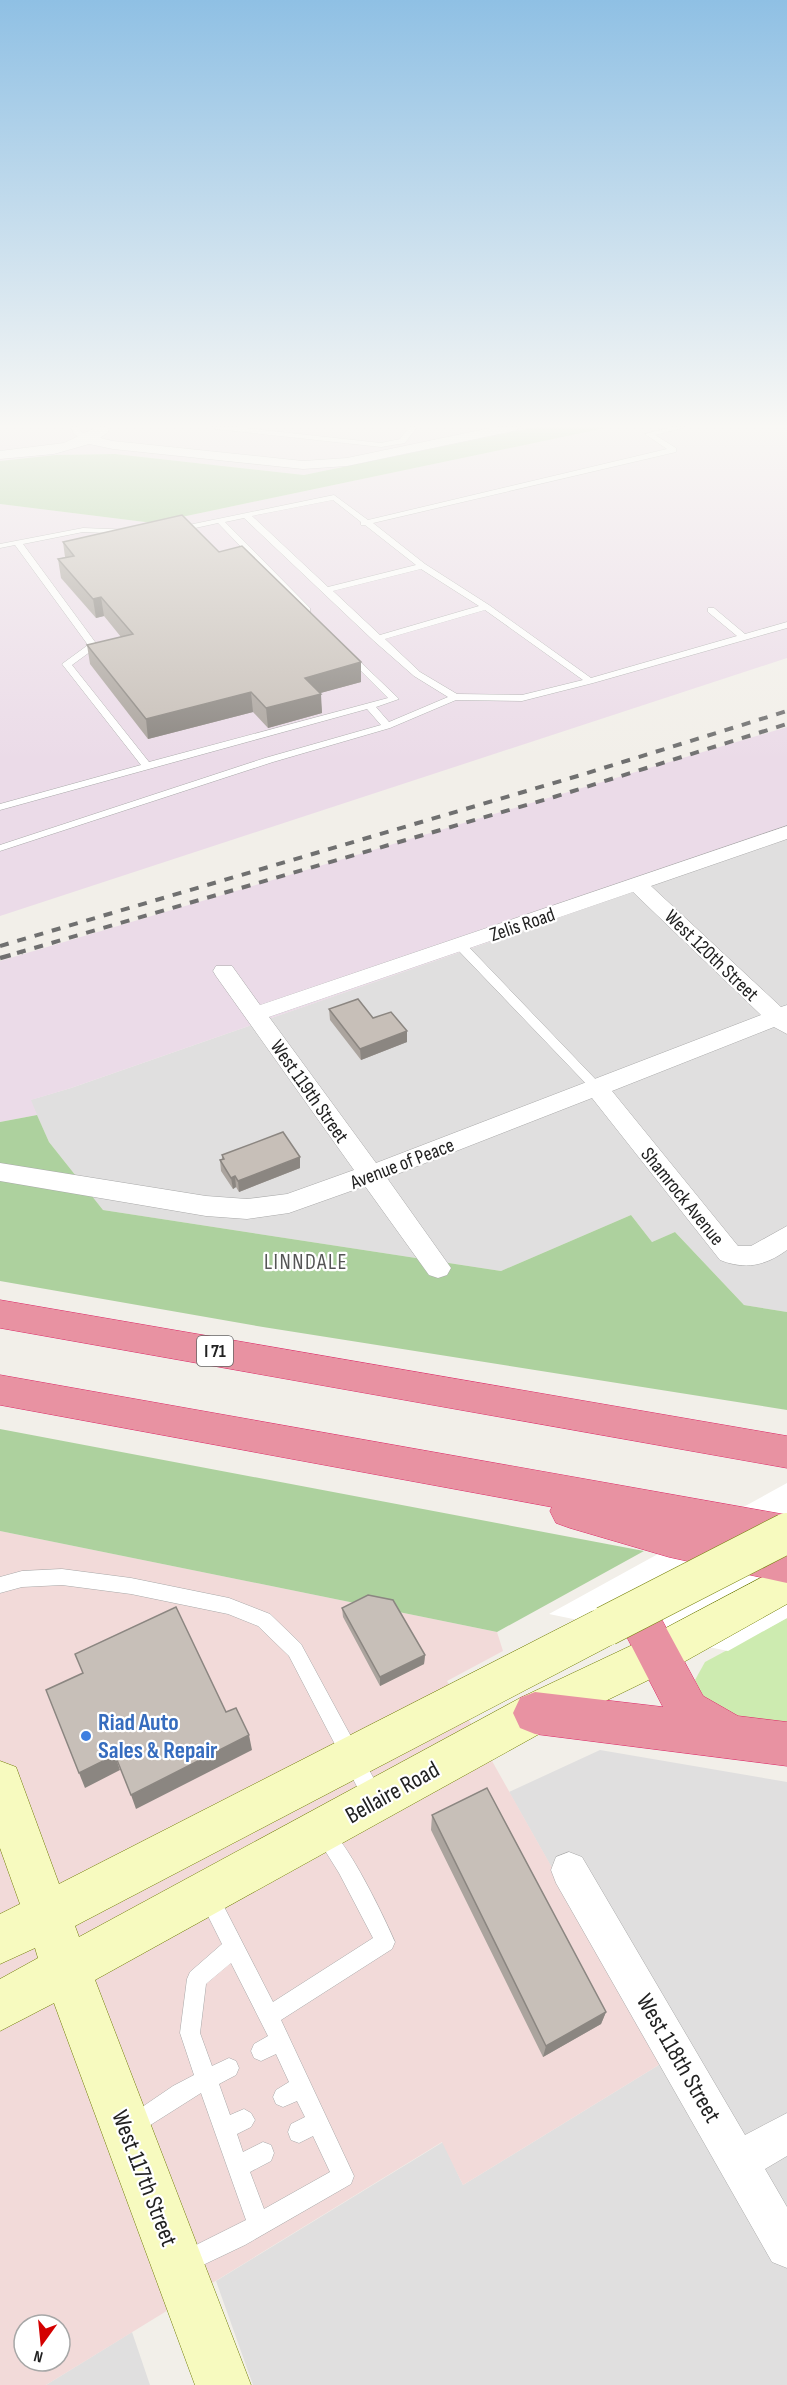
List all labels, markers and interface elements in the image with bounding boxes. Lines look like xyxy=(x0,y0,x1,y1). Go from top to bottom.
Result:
street label: Zelis Road xyxy=(487,903,558,947)
street label: West 120th Street xyxy=(659,905,763,1007)
street label: West 119th Street xyxy=(265,1035,353,1148)
street label: Avenue of Peace xyxy=(346,1133,458,1195)
street label: Shamrock Avenue xyxy=(635,1143,729,1250)
district label: LINNDALE xyxy=(264,1249,348,1276)
road number: I 71 xyxy=(197,1336,233,1366)
place label: Riad Auto Sales & Repair xyxy=(98,1708,218,1765)
marker: Riad Auto Sales & Repair xyxy=(79,1729,93,1743)
street label: Bellaire Road xyxy=(340,1755,444,1830)
street label: West 118th Street xyxy=(630,1989,727,2128)
street label: West 117th Street xyxy=(105,2106,184,2250)
north arrow xyxy=(12,2313,72,2373)
text: N xyxy=(32,2346,45,2366)

